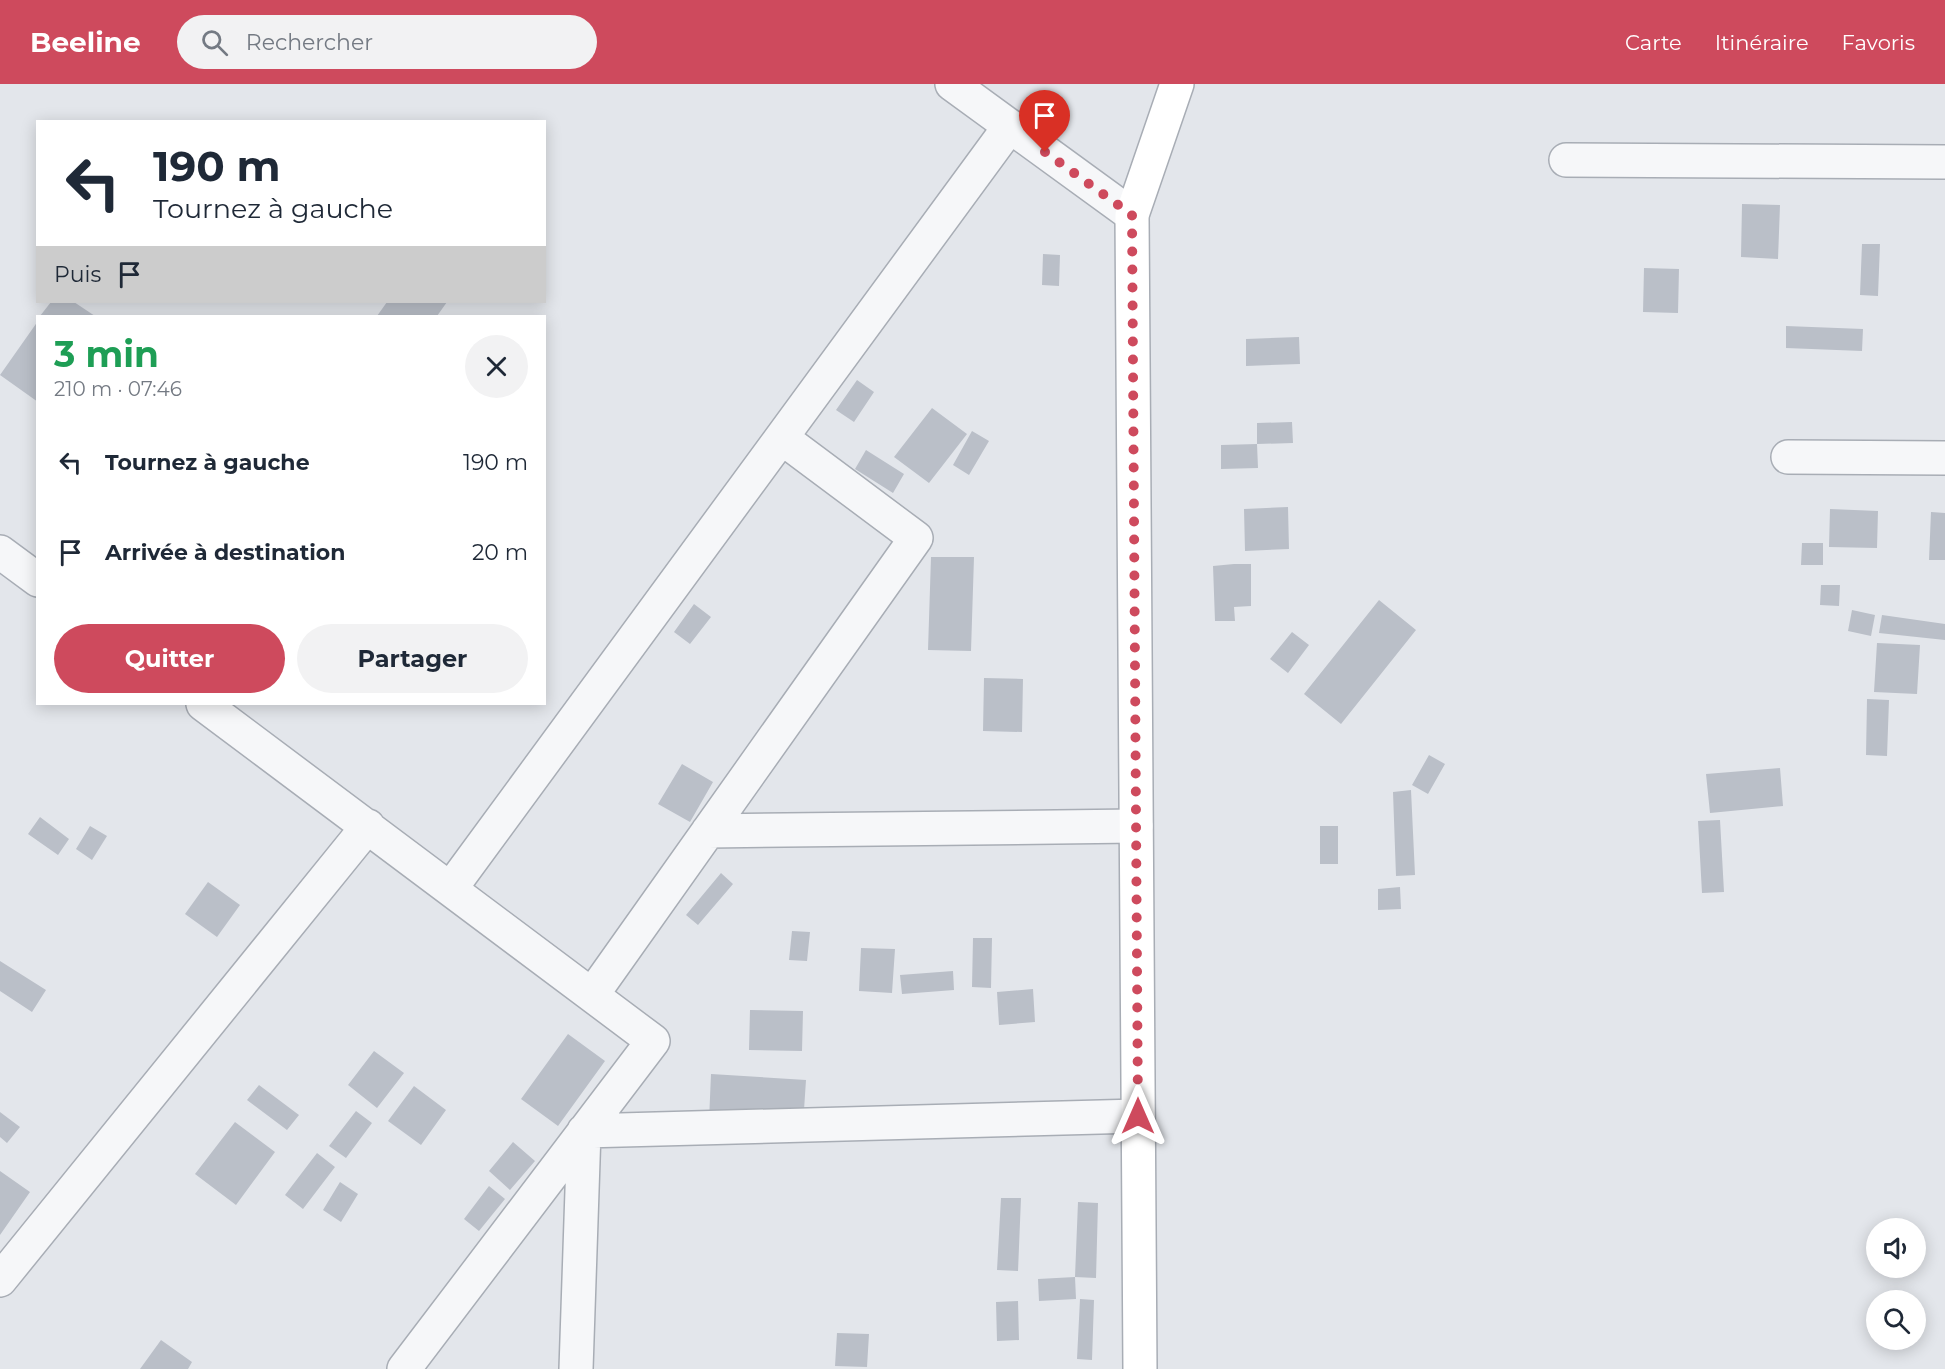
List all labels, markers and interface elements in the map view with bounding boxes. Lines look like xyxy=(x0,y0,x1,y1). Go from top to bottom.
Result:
search box xyxy=(177,15,597,69)
text: Beeline xyxy=(30,25,141,59)
icon: search xyxy=(198,26,231,59)
text: Rechercher xyxy=(246,29,373,56)
text: Carte xyxy=(1625,30,1682,55)
text: Itinéraire xyxy=(1715,30,1809,55)
text: Favoris xyxy=(1842,30,1915,55)
pin xyxy=(1019,90,1070,152)
icon: arrive xyxy=(1028,99,1061,132)
text: 190 m xyxy=(153,140,281,192)
icon: left xyxy=(54,144,132,222)
text: Tournez à gauche xyxy=(153,192,393,225)
icon: arrive xyxy=(113,258,146,291)
text: Puis xyxy=(54,261,101,288)
text: 3 min xyxy=(54,332,159,376)
button: close xyxy=(465,335,528,398)
text: 210 m · 07:46 xyxy=(54,377,182,401)
icon: left xyxy=(54,446,87,479)
text: Tournez à gauche xyxy=(105,449,310,476)
text: 190 m xyxy=(463,449,528,476)
icon: arrive xyxy=(54,536,87,569)
text: Arrivée à destination xyxy=(105,539,345,566)
text: 20 m xyxy=(472,539,528,566)
button: Quitter xyxy=(54,624,285,693)
button: Partager xyxy=(297,624,528,693)
position arrow xyxy=(1106,1084,1170,1148)
map controls xyxy=(1866,1218,1926,1350)
button: sound xyxy=(1866,1218,1926,1278)
button: search xyxy=(1866,1290,1926,1350)

